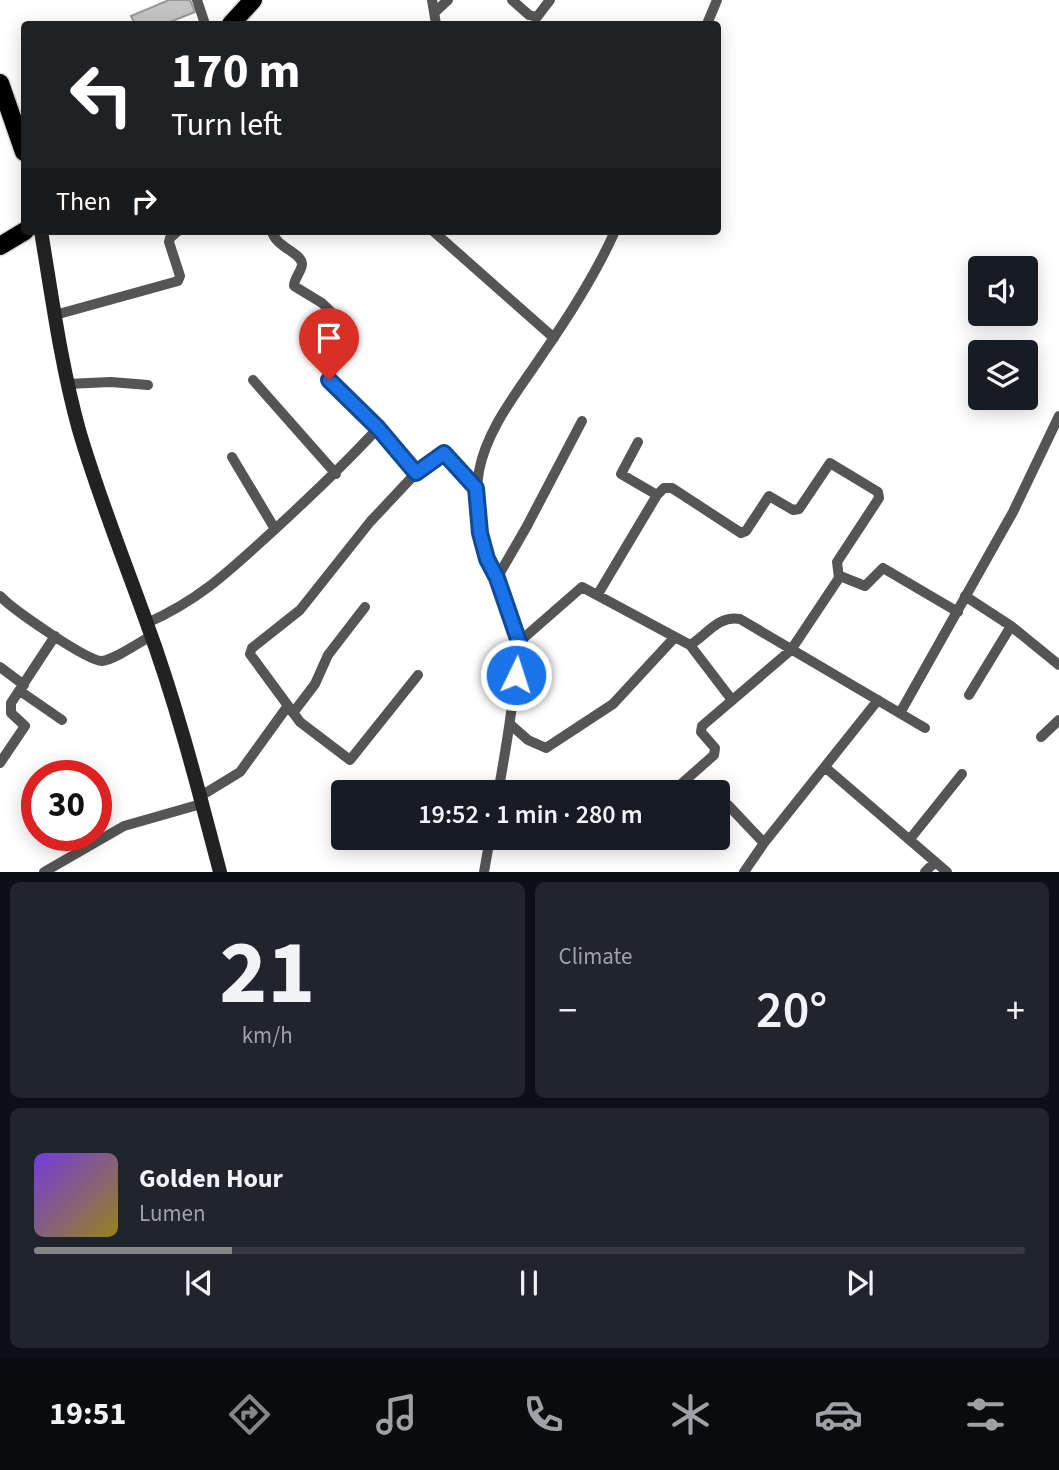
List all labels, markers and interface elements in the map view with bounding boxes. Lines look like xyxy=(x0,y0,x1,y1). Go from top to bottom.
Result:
text: 170 m xyxy=(171,37,300,107)
icon: left xyxy=(56,49,147,140)
text: Turn left xyxy=(171,102,282,148)
icon: right xyxy=(125,182,163,220)
text: Then xyxy=(56,183,111,220)
map controls xyxy=(968,256,1038,410)
button: sound xyxy=(968,256,1038,326)
pin xyxy=(299,308,359,380)
icon: arrive xyxy=(310,319,348,357)
button: layers xyxy=(968,340,1038,410)
position arrow xyxy=(479,638,553,712)
speed limit sign: 30 xyxy=(21,760,112,851)
text: 19:52 · 1 min · 280 m xyxy=(418,796,643,833)
text: 21 xyxy=(219,909,315,1038)
text: Climate xyxy=(559,940,632,973)
text: 20° xyxy=(756,974,827,1048)
text: − xyxy=(559,984,577,1038)
text: + xyxy=(1006,984,1025,1038)
text: km/h xyxy=(242,1019,293,1052)
text: Golden Hour xyxy=(139,1160,283,1197)
text: Lumen xyxy=(139,1197,206,1230)
icon: previous xyxy=(180,1264,218,1302)
icon: pause xyxy=(510,1264,548,1302)
icon: next xyxy=(841,1264,879,1302)
icon: directions xyxy=(225,1390,274,1439)
icon: music xyxy=(372,1390,421,1439)
icon: phone xyxy=(519,1390,568,1439)
icon: climate xyxy=(666,1390,715,1439)
icon: car xyxy=(814,1390,863,1439)
icon: filters xyxy=(961,1390,1010,1439)
text: 19:51 xyxy=(49,1391,126,1437)

